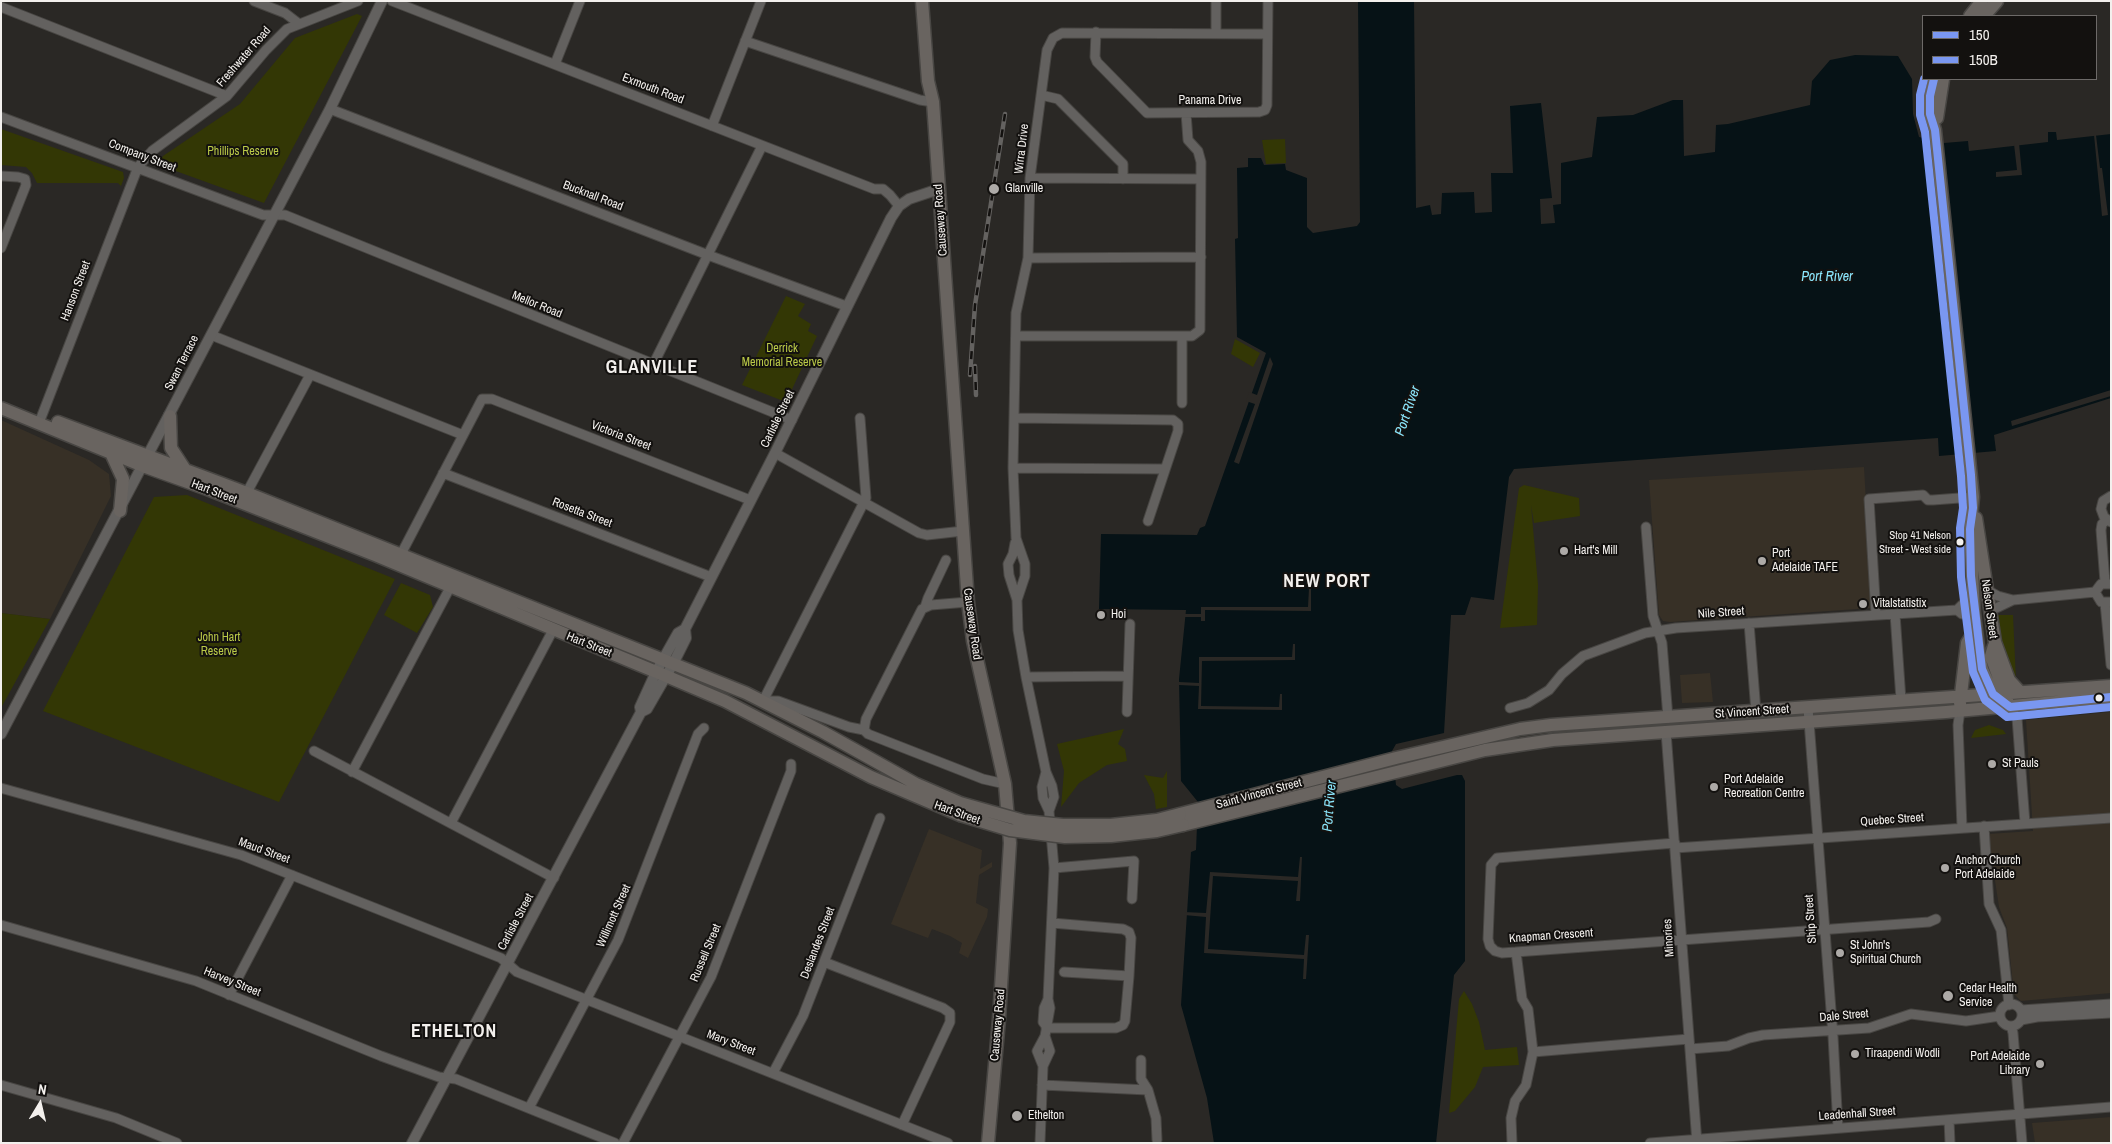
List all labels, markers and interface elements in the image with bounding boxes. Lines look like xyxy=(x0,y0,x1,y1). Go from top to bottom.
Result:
legend xyxy=(1922,15,2097,80)
street label: Freshwater Road xyxy=(214,24,274,90)
text: 150 xyxy=(1969,24,1990,45)
text: 150B xyxy=(1969,49,1998,70)
street label: Exmouth Road xyxy=(620,71,686,107)
street label: Panama Drive xyxy=(1179,94,1241,108)
street label: Wirra Drive xyxy=(1012,123,1032,175)
street label: Company Street xyxy=(106,137,178,175)
park label: Phillips Reserve xyxy=(207,145,279,159)
street label: Bucknall Road xyxy=(561,178,625,214)
marker: Glanville xyxy=(987,182,1001,196)
place label: Glanville xyxy=(1005,182,1043,196)
street label: Causeway Road xyxy=(931,183,951,257)
street label: Hanson Street xyxy=(58,259,94,323)
water label: Port River xyxy=(1801,269,1853,285)
street label: Mellor Road xyxy=(510,288,564,322)
street label: Swan Terrace xyxy=(162,333,202,393)
park label: Derrick Memorial Reserve xyxy=(742,342,822,370)
district label: GLANVILLE xyxy=(605,357,699,379)
water label: Port River xyxy=(1392,384,1424,438)
street label: Carlisle Street xyxy=(758,388,798,450)
street label: Victoria Street xyxy=(589,418,653,454)
street label: Hart Street xyxy=(189,477,239,507)
street label: Rosetta Street xyxy=(550,495,614,531)
place label: Stop 41 Nelson Street - West side xyxy=(1879,529,1951,555)
marker: Stop 41 Nelson Street - West side xyxy=(1955,537,1965,547)
place label: Hart's Mill xyxy=(1574,544,1617,558)
marker: Hart's Mill xyxy=(1558,545,1570,557)
place label: Port Adelaide TAFE xyxy=(1772,547,1838,575)
marker: Port Adelaide TAFE xyxy=(1756,555,1768,567)
district label: NEW PORT xyxy=(1282,571,1372,593)
street label: Nelson Street xyxy=(1978,578,2000,640)
street label: Causeway Road xyxy=(960,587,984,661)
place label: Vitalstatistix xyxy=(1873,597,1926,611)
marker: Vitalstatistix xyxy=(1857,598,1869,610)
street label: Nile Street xyxy=(1697,604,1745,622)
place label: Hoi xyxy=(1111,608,1126,622)
marker: Hoi xyxy=(1095,609,1107,621)
street label: Hart Street xyxy=(564,629,614,661)
park label: John Hart Reserve xyxy=(198,631,240,659)
unlabelled marker xyxy=(2094,693,2104,703)
street label: St Vincent Street xyxy=(1714,702,1790,722)
place label: St Pauls xyxy=(2002,757,2039,771)
marker: St Pauls xyxy=(1986,758,1998,770)
place label: Port Adelaide Recreation Centre xyxy=(1724,773,1804,801)
street label: Saint Vincent Street xyxy=(1215,776,1303,812)
water label: Port River xyxy=(1319,780,1341,832)
marker: Port Adelaide Recreation Centre xyxy=(1708,781,1720,793)
street label: Hart Street xyxy=(932,798,982,828)
street label: Quebec Street xyxy=(1860,811,1924,829)
street label: Maud Street xyxy=(236,835,292,867)
place label: Anchor Church Port Adelaide xyxy=(1955,854,2021,882)
marker: Anchor Church Port Adelaide xyxy=(1939,862,1951,874)
street label: Willimott Street xyxy=(594,882,634,950)
street label: Carlisle Street xyxy=(495,891,537,953)
street label: Ship Street xyxy=(1802,894,1820,944)
street label: Deslandes Street xyxy=(798,905,838,981)
street label: Minories xyxy=(1660,918,1678,958)
street label: Russell Street xyxy=(687,922,725,984)
street label: Knapman Crescent xyxy=(1508,926,1594,946)
place label: St John's Spiritual Church xyxy=(1850,939,1921,967)
marker: St John's Spiritual Church xyxy=(1834,947,1846,959)
street label: Harvey Street xyxy=(201,964,263,1000)
place label: Cedar Health Service xyxy=(1959,982,2017,1010)
street label: Causeway Road xyxy=(988,988,1008,1062)
marker: Cedar Health Service xyxy=(1941,989,1955,1003)
street label: Dale Street xyxy=(1819,1007,1869,1025)
district label: ETHELTON xyxy=(410,1021,498,1043)
street label: Mary Street xyxy=(705,1027,757,1059)
place label: Tiraapendi Wodli xyxy=(1865,1047,1940,1061)
marker: Tiraapendi Wodli xyxy=(1849,1048,1861,1060)
place label: Port Adelaide Library xyxy=(1970,1050,2030,1078)
marker: Port Adelaide Library xyxy=(2034,1058,2046,1070)
north arrow xyxy=(15,1079,65,1129)
text: N xyxy=(37,1080,48,1099)
street label: Leadenhall Street xyxy=(1818,1104,1896,1124)
marker: Ethelton xyxy=(1010,1109,1024,1123)
place label: Ethelton xyxy=(1028,1109,1064,1123)

